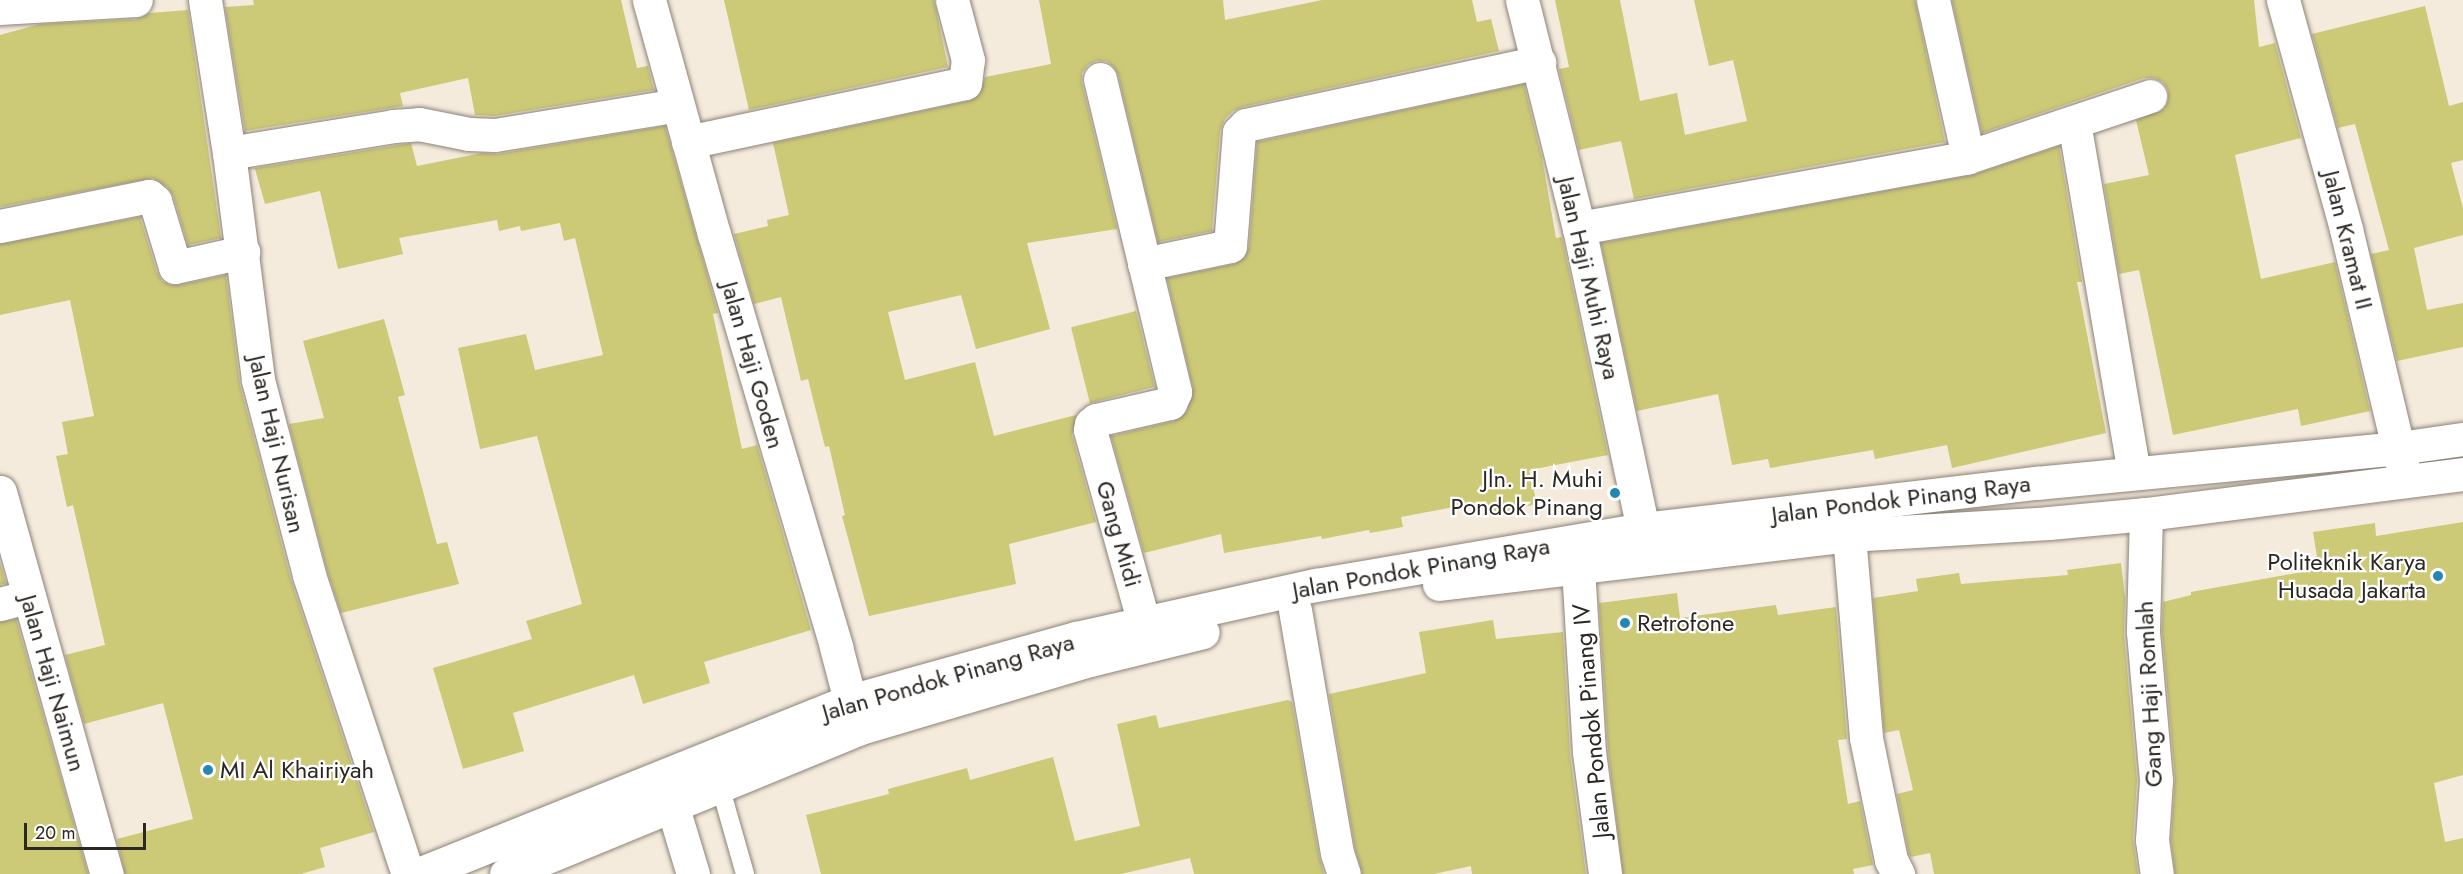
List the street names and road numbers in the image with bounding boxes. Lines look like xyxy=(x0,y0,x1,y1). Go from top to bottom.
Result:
street label: Jalan Kramat II xyxy=(2317,167,2379,313)
street label: Jalan Haji Muhi Raya xyxy=(1552,174,1626,382)
street label: Jalan Haji Goden xyxy=(715,278,791,452)
street label: Jalan Haji Nurisan xyxy=(243,352,311,536)
street label: Jalan Pondok Pinang Raya xyxy=(1770,469,2032,529)
street label: Gang Midi xyxy=(1090,478,1148,590)
street label: Jalan Pondok Pinang Raya xyxy=(1290,531,1552,605)
street label: Jalan Haji Naimun xyxy=(14,591,92,775)
street label: Gang Haji Romlah xyxy=(2130,600,2168,788)
street label: Jalan Pondok Pinang IV xyxy=(1566,602,1616,840)
street label: Jalan Pondok Pinang Raya xyxy=(819,627,1077,727)

